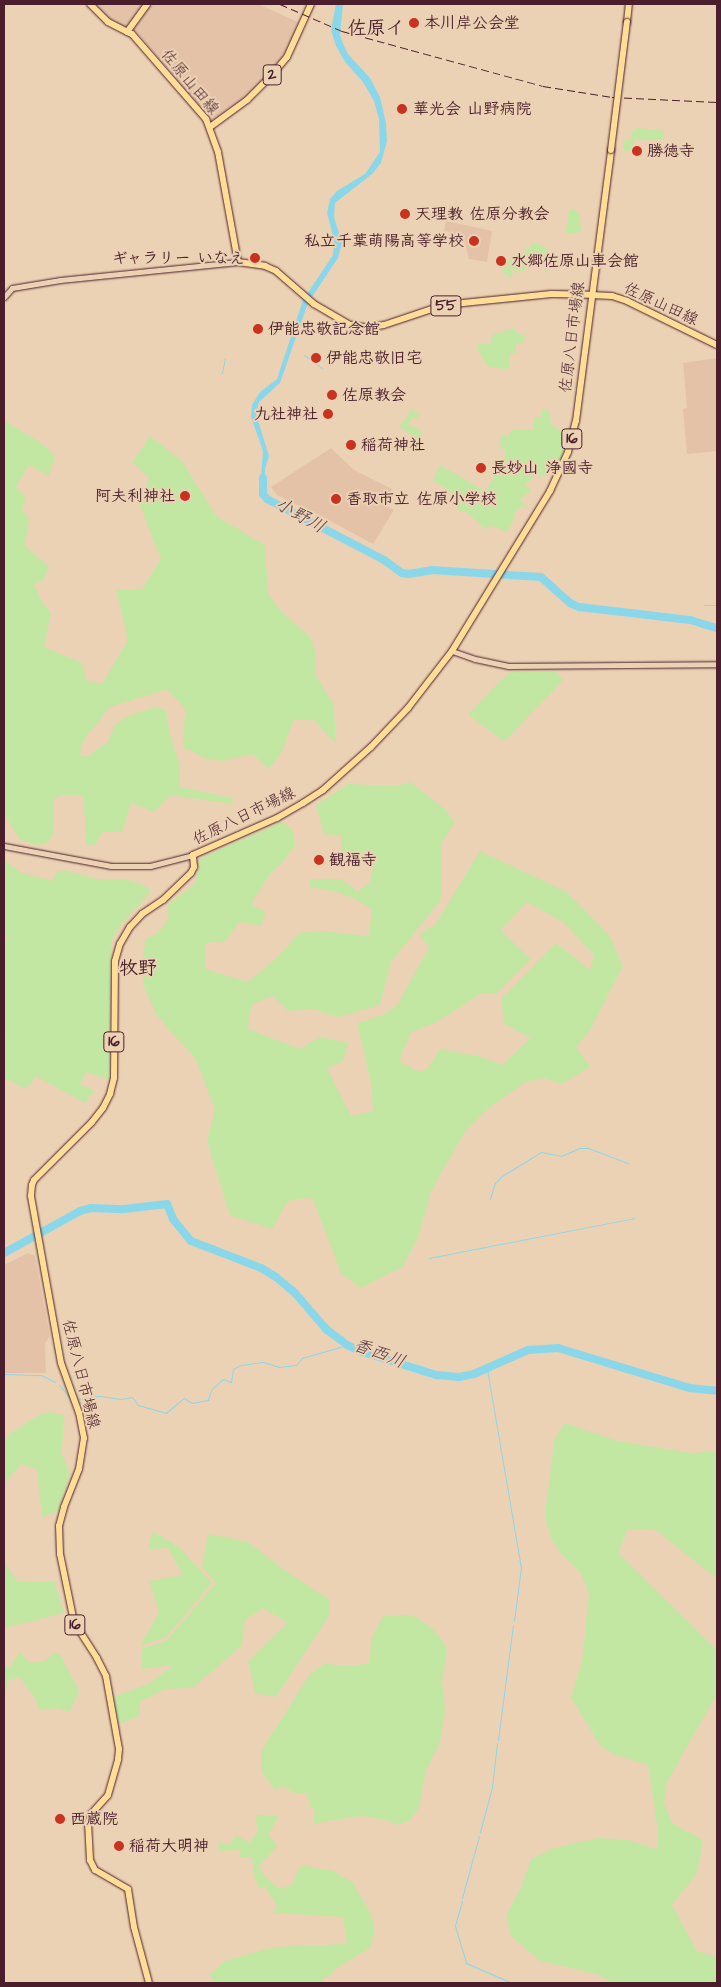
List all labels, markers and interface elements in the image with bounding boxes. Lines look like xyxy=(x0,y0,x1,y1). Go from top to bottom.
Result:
place label: 本川岸公会堂 xyxy=(424,13,520,33)
marker: 本川岸公会堂 xyxy=(408,17,420,29)
district label: 佐原イ xyxy=(348,18,404,40)
street label: 佐原山田線 xyxy=(157,45,223,119)
road number: 2 xyxy=(262,62,282,88)
place label: 華光会 山野病院 xyxy=(413,99,531,119)
marker: 華光会 山野病院 xyxy=(395,102,409,116)
place label: 勝徳寺 xyxy=(647,141,695,161)
marker: 勝徳寺 xyxy=(631,145,643,157)
place label: 天理教 佐原分教会 xyxy=(415,204,549,224)
marker: 天理教 佐原分教会 xyxy=(399,208,411,220)
place label: 私立千葉萌陽高等学校 xyxy=(304,231,464,251)
marker: 私立千葉萌陽高等学校 xyxy=(468,235,480,247)
place label: ギャラリー いなえ xyxy=(111,248,245,268)
place label: 水郷佐原山車会館 xyxy=(511,251,639,271)
marker: ギャラリー いなえ xyxy=(249,252,261,264)
marker: 水郷佐原山車会館 xyxy=(495,255,507,267)
street label: 佐原山田線 xyxy=(621,278,701,330)
street label: 佐原八日市場線 xyxy=(556,280,588,394)
road number: 55 xyxy=(430,294,462,318)
place label: 伊能忠敬記念館 xyxy=(268,319,380,339)
marker: 伊能忠敬記念館 xyxy=(252,323,264,335)
place label: 伊能忠敬旧宅 xyxy=(326,348,422,368)
marker: 伊能忠敬旧宅 xyxy=(310,352,322,364)
place label: 佐原教会 xyxy=(342,385,406,405)
marker: 佐原教会 xyxy=(326,389,338,401)
place label: 九社神社 xyxy=(254,404,318,424)
marker: 九社神社 xyxy=(322,408,334,420)
road number: 16 xyxy=(561,426,583,452)
place label: 稲荷神社 xyxy=(361,435,425,455)
marker: 稲荷神社 xyxy=(345,439,357,451)
place label: 長妙山 浄國寺 xyxy=(491,458,593,478)
marker: 長妙山 浄國寺 xyxy=(475,462,487,474)
place label: 阿夫利神社 xyxy=(95,486,175,506)
place label: 香取市立 佐原小学校 xyxy=(346,489,496,509)
marker: 阿夫利神社 xyxy=(179,490,191,502)
water label: 小野川 xyxy=(271,493,329,539)
marker: 香取市立 佐原小学校 xyxy=(330,493,342,505)
street label: 佐原八日市場線 xyxy=(189,783,299,849)
place label: 観福寺 xyxy=(329,850,377,870)
marker: 観福寺 xyxy=(313,854,325,866)
district label: 牧野 xyxy=(119,958,157,980)
road number: 16 xyxy=(103,1030,125,1054)
street label: 佐原八日市場線 xyxy=(58,1317,104,1431)
water label: 香西川 xyxy=(350,1334,408,1374)
road number: 16 xyxy=(64,1612,86,1638)
place label: 西蔵院 xyxy=(70,1809,118,1829)
marker: 西蔵院 xyxy=(54,1813,66,1825)
place label: 稲荷大明神 xyxy=(129,1836,209,1856)
marker: 稲荷大明神 xyxy=(113,1840,125,1852)

